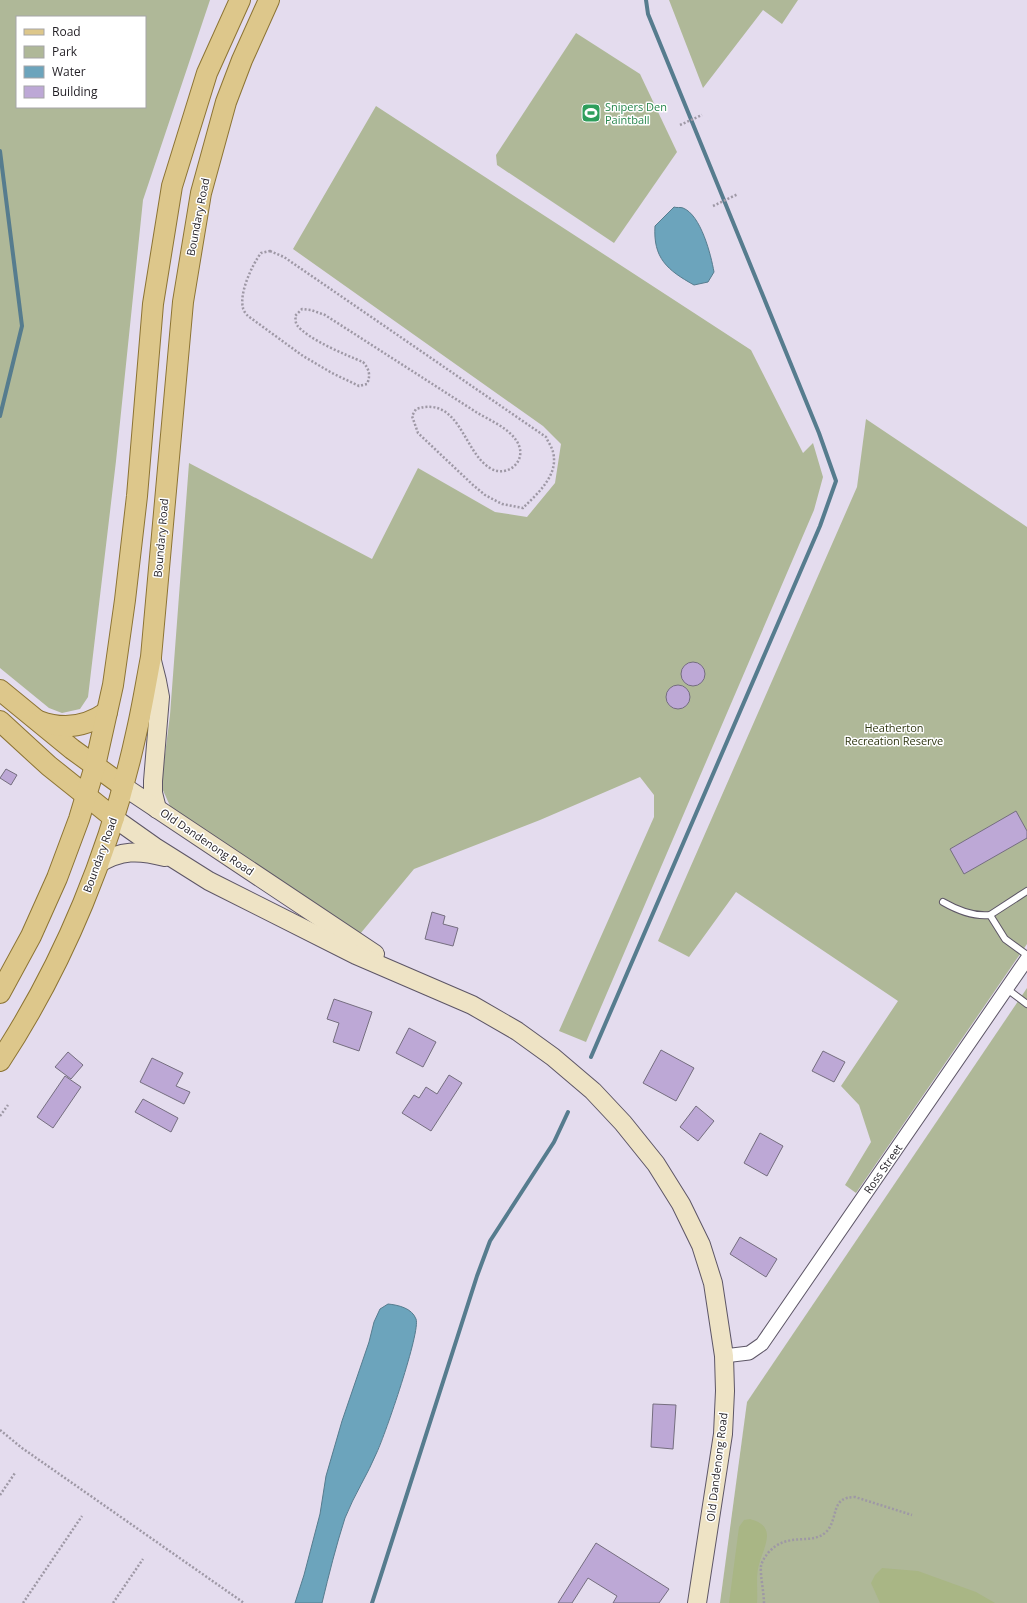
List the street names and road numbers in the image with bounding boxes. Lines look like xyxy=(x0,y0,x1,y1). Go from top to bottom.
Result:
street label: Boundary Road xyxy=(183,177,212,257)
street label: Boundary Road xyxy=(150,498,171,578)
street label: Old Dandenong Road xyxy=(158,805,257,879)
street label: Boundary Road xyxy=(79,815,120,895)
street label: Ross Street xyxy=(860,1141,905,1197)
street label: Old Dandenong Road xyxy=(702,1412,731,1522)

